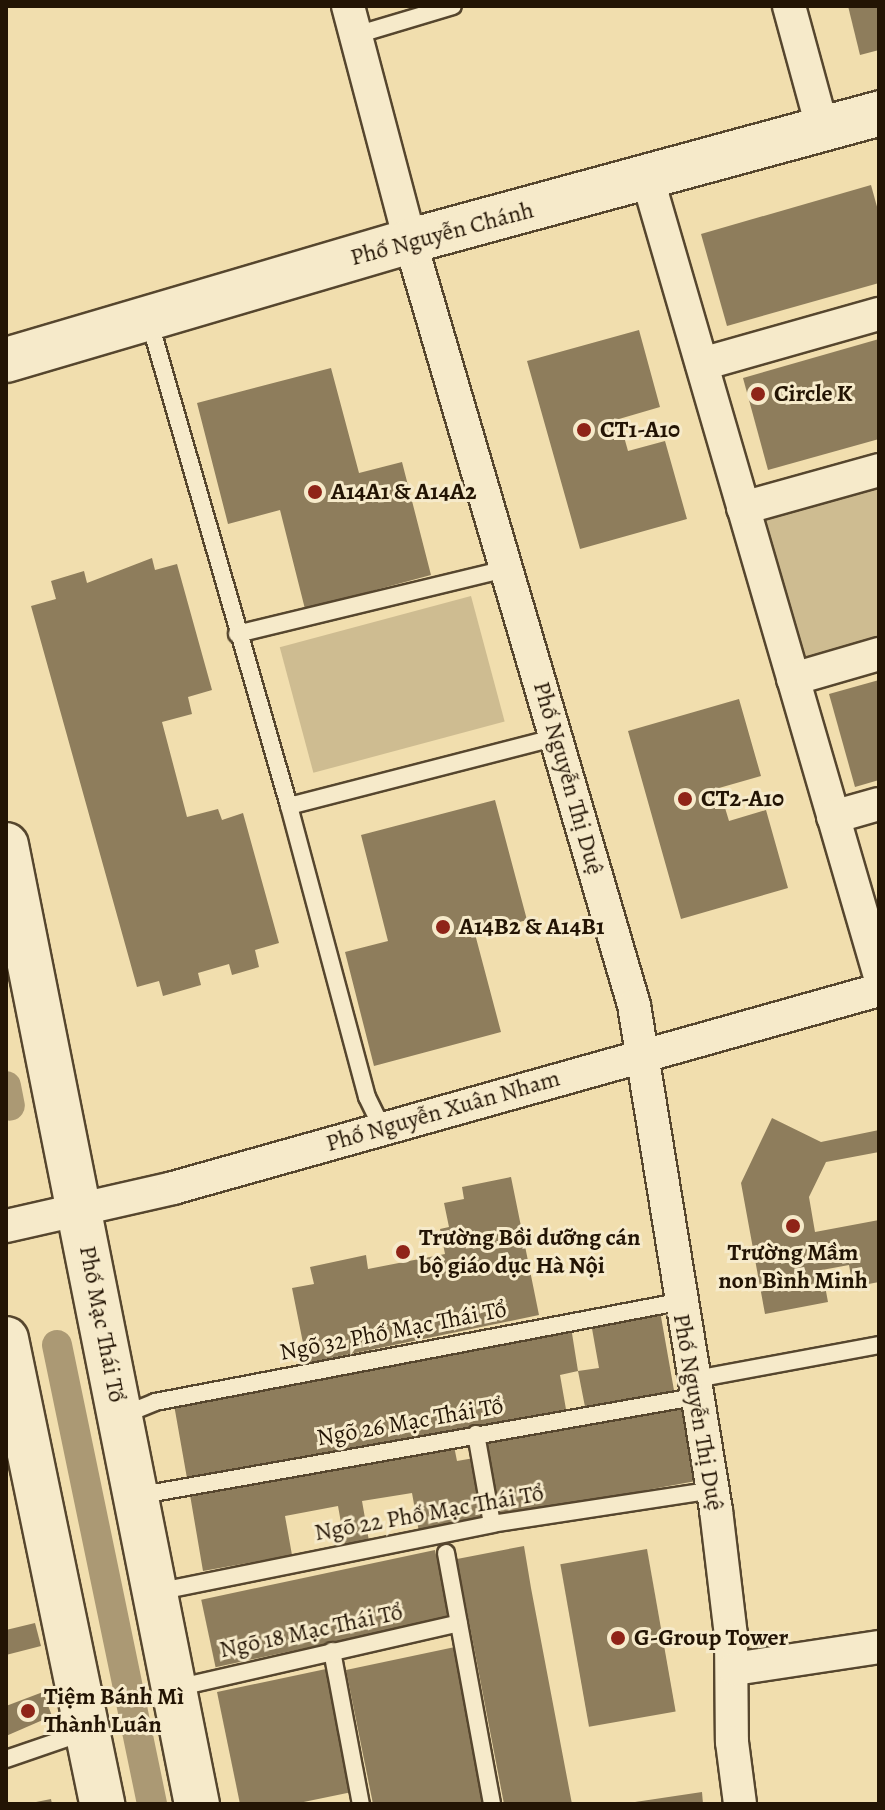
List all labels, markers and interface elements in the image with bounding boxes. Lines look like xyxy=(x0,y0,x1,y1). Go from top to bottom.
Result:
street label: Phố Nguyễn Chánh xyxy=(347,196,537,272)
place label: Circle K xyxy=(774,380,853,408)
marker: Circle K xyxy=(749,385,767,403)
place label: CT1-A10 xyxy=(600,416,680,444)
marker: CT1-A10 xyxy=(575,421,593,439)
place label: A14A1 & A14A2 xyxy=(331,478,477,506)
marker: A14A1 & A14A2 xyxy=(306,483,324,501)
street label: Phố Nguyễn Thị Duệ xyxy=(527,678,609,878)
place label: CT2-A10 xyxy=(701,785,784,813)
marker: CT2-A10 xyxy=(676,790,694,808)
place label: A14B2 & A14B1 xyxy=(459,913,605,941)
marker: A14B2 & A14B1 xyxy=(434,918,452,936)
street label: Phố Nguyễn Xuân Nham xyxy=(323,1064,563,1158)
marker: Trường Mầm non Bình Minh xyxy=(784,1217,802,1235)
place label: Trường Bồi dưỡng cán bộ giáo dục Hà Nội xyxy=(419,1224,641,1280)
place label: Trường Mầm non Bình Minh xyxy=(718,1239,868,1295)
street label: Phố Mạc Thái Tổ xyxy=(73,1243,131,1405)
marker: Trường Bồi dưỡng cán bộ giáo dục Hà Nội xyxy=(394,1243,412,1261)
street label: Ngõ 32 Phố Mạc Thái Tổ xyxy=(277,1295,509,1367)
street label: Phố Nguyễn Thị Duệ xyxy=(667,1311,729,1513)
street label: Ngõ 26 Mạc Thái Tổ xyxy=(314,1391,506,1453)
street label: Ngõ 22 Phố Mạc Thái Tổ xyxy=(312,1479,546,1547)
street label: Ngõ 18 Mạc Thái Tổ xyxy=(217,1598,405,1664)
place label: G-Group Tower xyxy=(634,1624,788,1652)
marker: G-Group Tower xyxy=(609,1629,627,1647)
place label: Tiệm Bánh Mì Thành Luân xyxy=(44,1683,184,1739)
marker: Tiệm Bánh Mì Thành Luân xyxy=(19,1702,37,1720)

